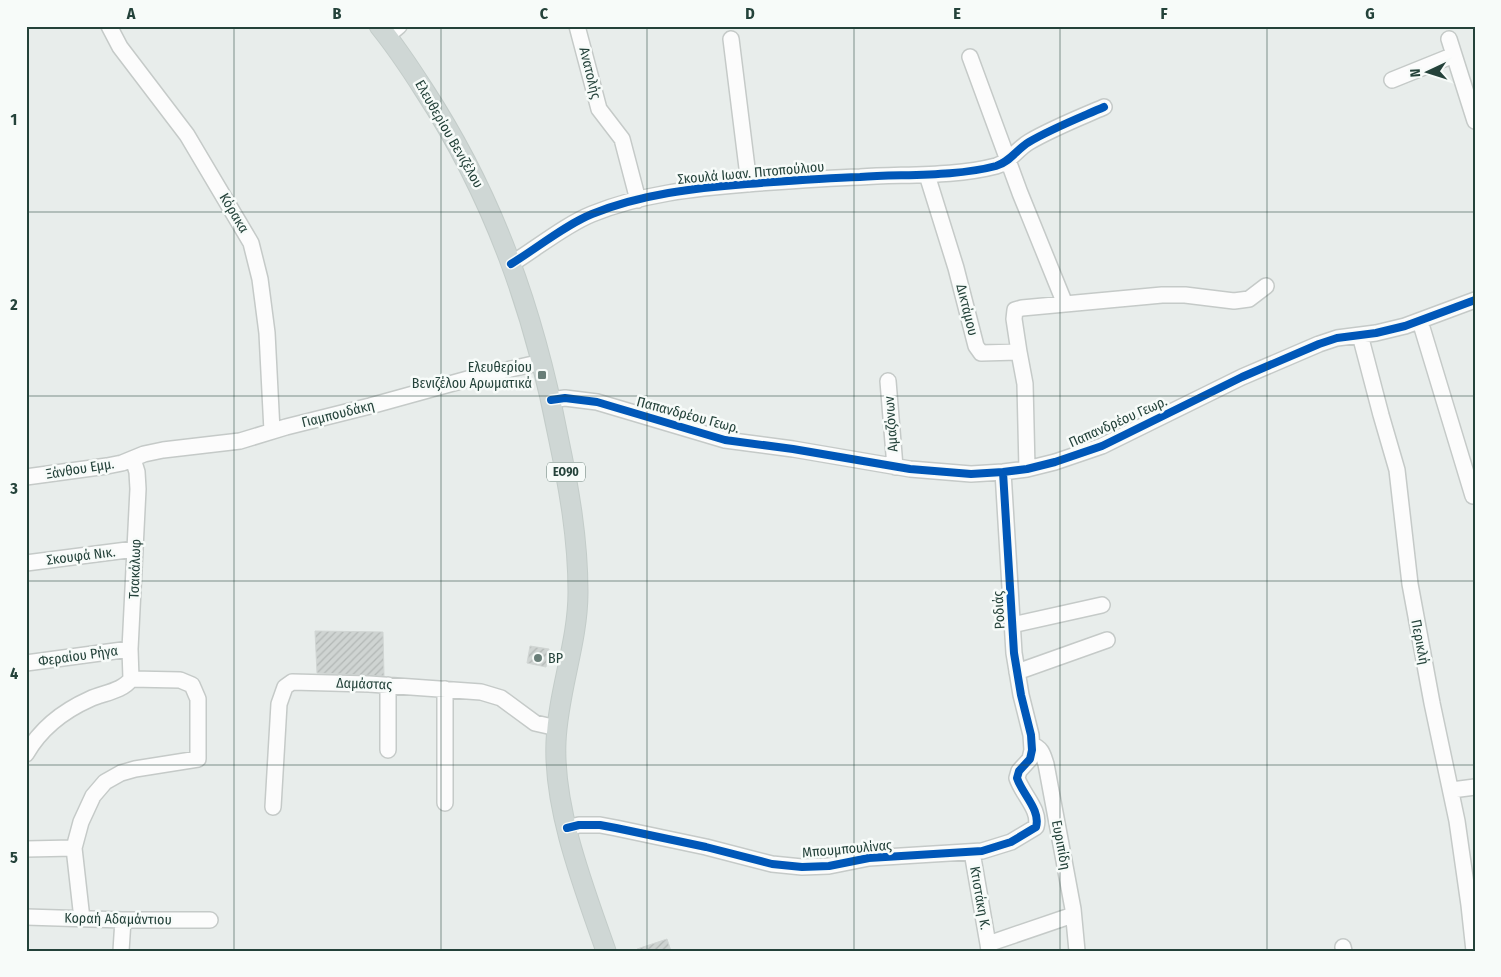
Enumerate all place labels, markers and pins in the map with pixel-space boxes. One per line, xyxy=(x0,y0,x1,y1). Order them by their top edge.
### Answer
place label: Ελευθερίου Βενιζέλου Αρωματικά xyxy=(412,359,532,392)
marker: Ελευθερίου Βενιζέλου Αρωματικά xyxy=(536,369,548,381)
place label: BP xyxy=(548,650,563,667)
marker: BP xyxy=(532,652,544,664)

